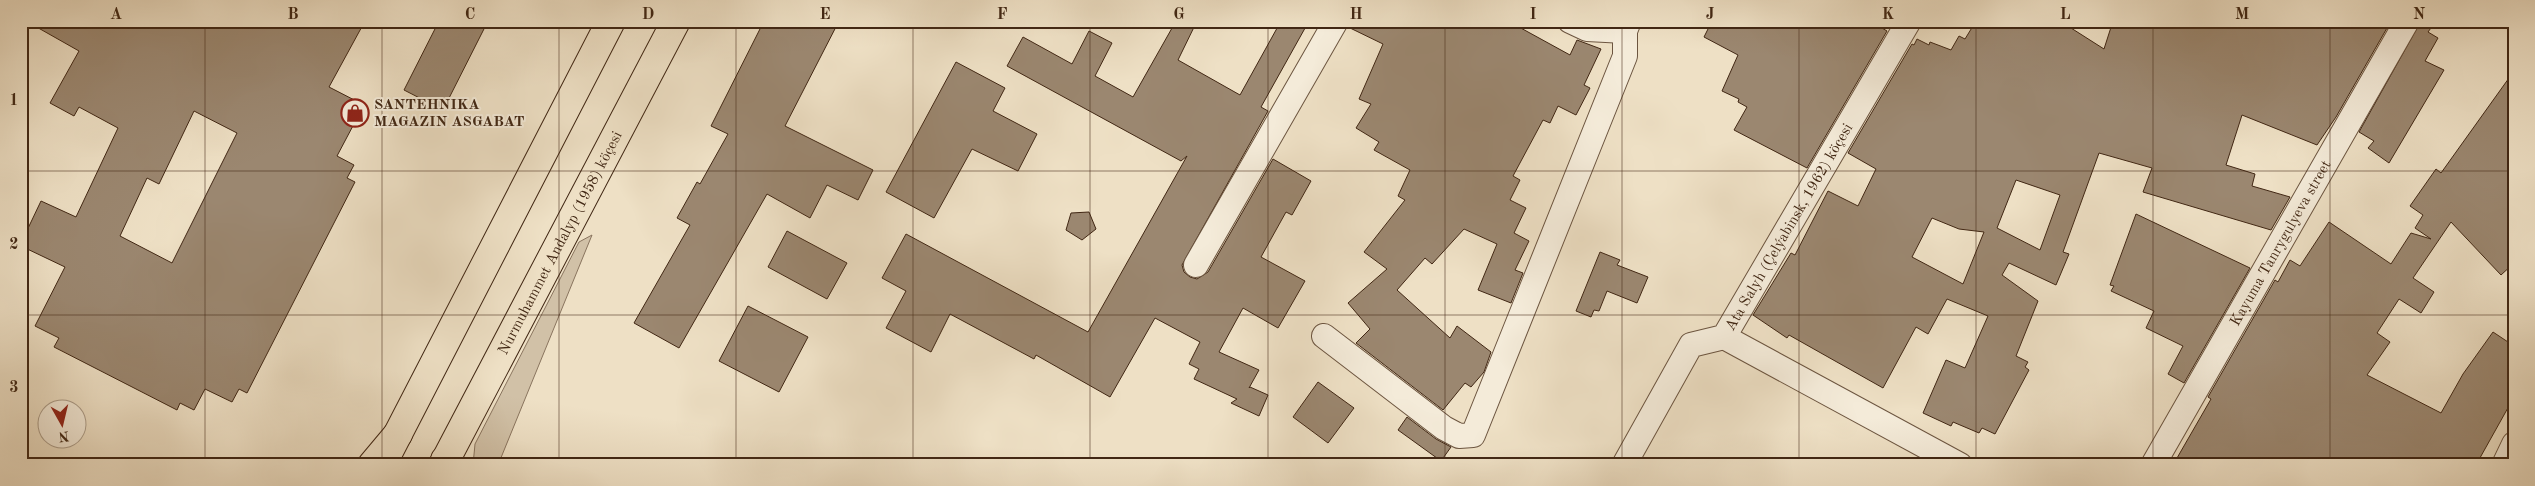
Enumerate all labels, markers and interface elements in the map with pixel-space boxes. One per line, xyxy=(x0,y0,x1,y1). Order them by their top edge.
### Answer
text: A xyxy=(110,7,122,23)
text: B xyxy=(287,7,299,23)
text: C xyxy=(465,7,475,23)
text: D xyxy=(642,7,654,23)
text: E xyxy=(819,7,831,23)
text: F xyxy=(997,7,1008,23)
text: G xyxy=(1173,7,1185,23)
text: H xyxy=(1349,7,1363,23)
text: I xyxy=(1529,7,1537,23)
text: J xyxy=(1706,7,1715,23)
text: K xyxy=(1882,7,1894,23)
text: L xyxy=(2060,7,2071,23)
text: M xyxy=(2235,7,2249,23)
text: N xyxy=(2413,7,2426,23)
text: 1 xyxy=(9,93,19,109)
shop icon: SANTEHNIKA MAGAZIN ASGABAT xyxy=(340,98,370,128)
place label: SANTEHNIKA MAGAZIN ASGABAT xyxy=(374,98,525,130)
street label: Ata Salyh (Çelýabinsk, 1962) köçesi xyxy=(1723,121,1856,334)
street label: Nurmuhammet Andalyp (1958) köçesi xyxy=(496,129,626,358)
street label: Kayuma Tanrygulyeva street xyxy=(2228,158,2335,329)
text: 2 xyxy=(9,237,19,253)
text: 3 xyxy=(9,380,19,396)
north arrow xyxy=(38,398,88,448)
text: N xyxy=(57,428,70,444)

